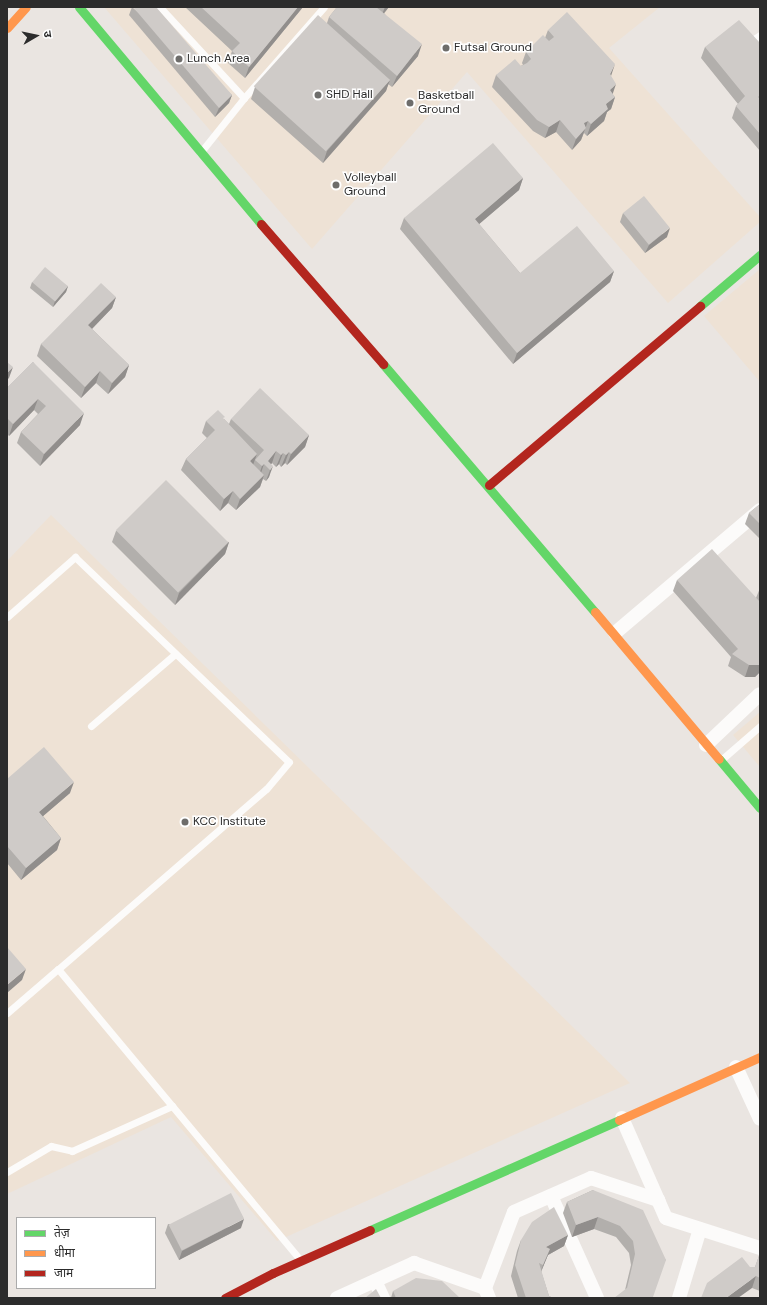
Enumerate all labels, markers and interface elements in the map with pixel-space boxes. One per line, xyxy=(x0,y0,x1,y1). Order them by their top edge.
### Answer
north arrow xyxy=(16,16,56,56)
text: उ xyxy=(40,30,55,38)
place label: Futsal Ground xyxy=(454,41,532,55)
marker: Futsal Ground xyxy=(441,43,451,53)
place label: Lunch Area xyxy=(187,52,250,66)
marker: Lunch Area xyxy=(174,54,184,64)
place label: SHD Hall xyxy=(326,88,373,102)
place label: Basketball Ground xyxy=(418,89,474,117)
marker: SHD Hall xyxy=(313,90,323,100)
marker: Basketball Ground xyxy=(405,98,415,108)
place label: Volleyball Ground xyxy=(344,171,396,199)
marker: Volleyball Ground xyxy=(331,180,341,190)
place label: KCC Institute xyxy=(193,815,266,829)
marker: KCC Institute xyxy=(180,817,190,827)
legend xyxy=(16,1217,156,1289)
text: तेज़ xyxy=(54,1225,70,1241)
text: धीमा xyxy=(54,1245,75,1261)
text: जाम xyxy=(54,1265,73,1281)

